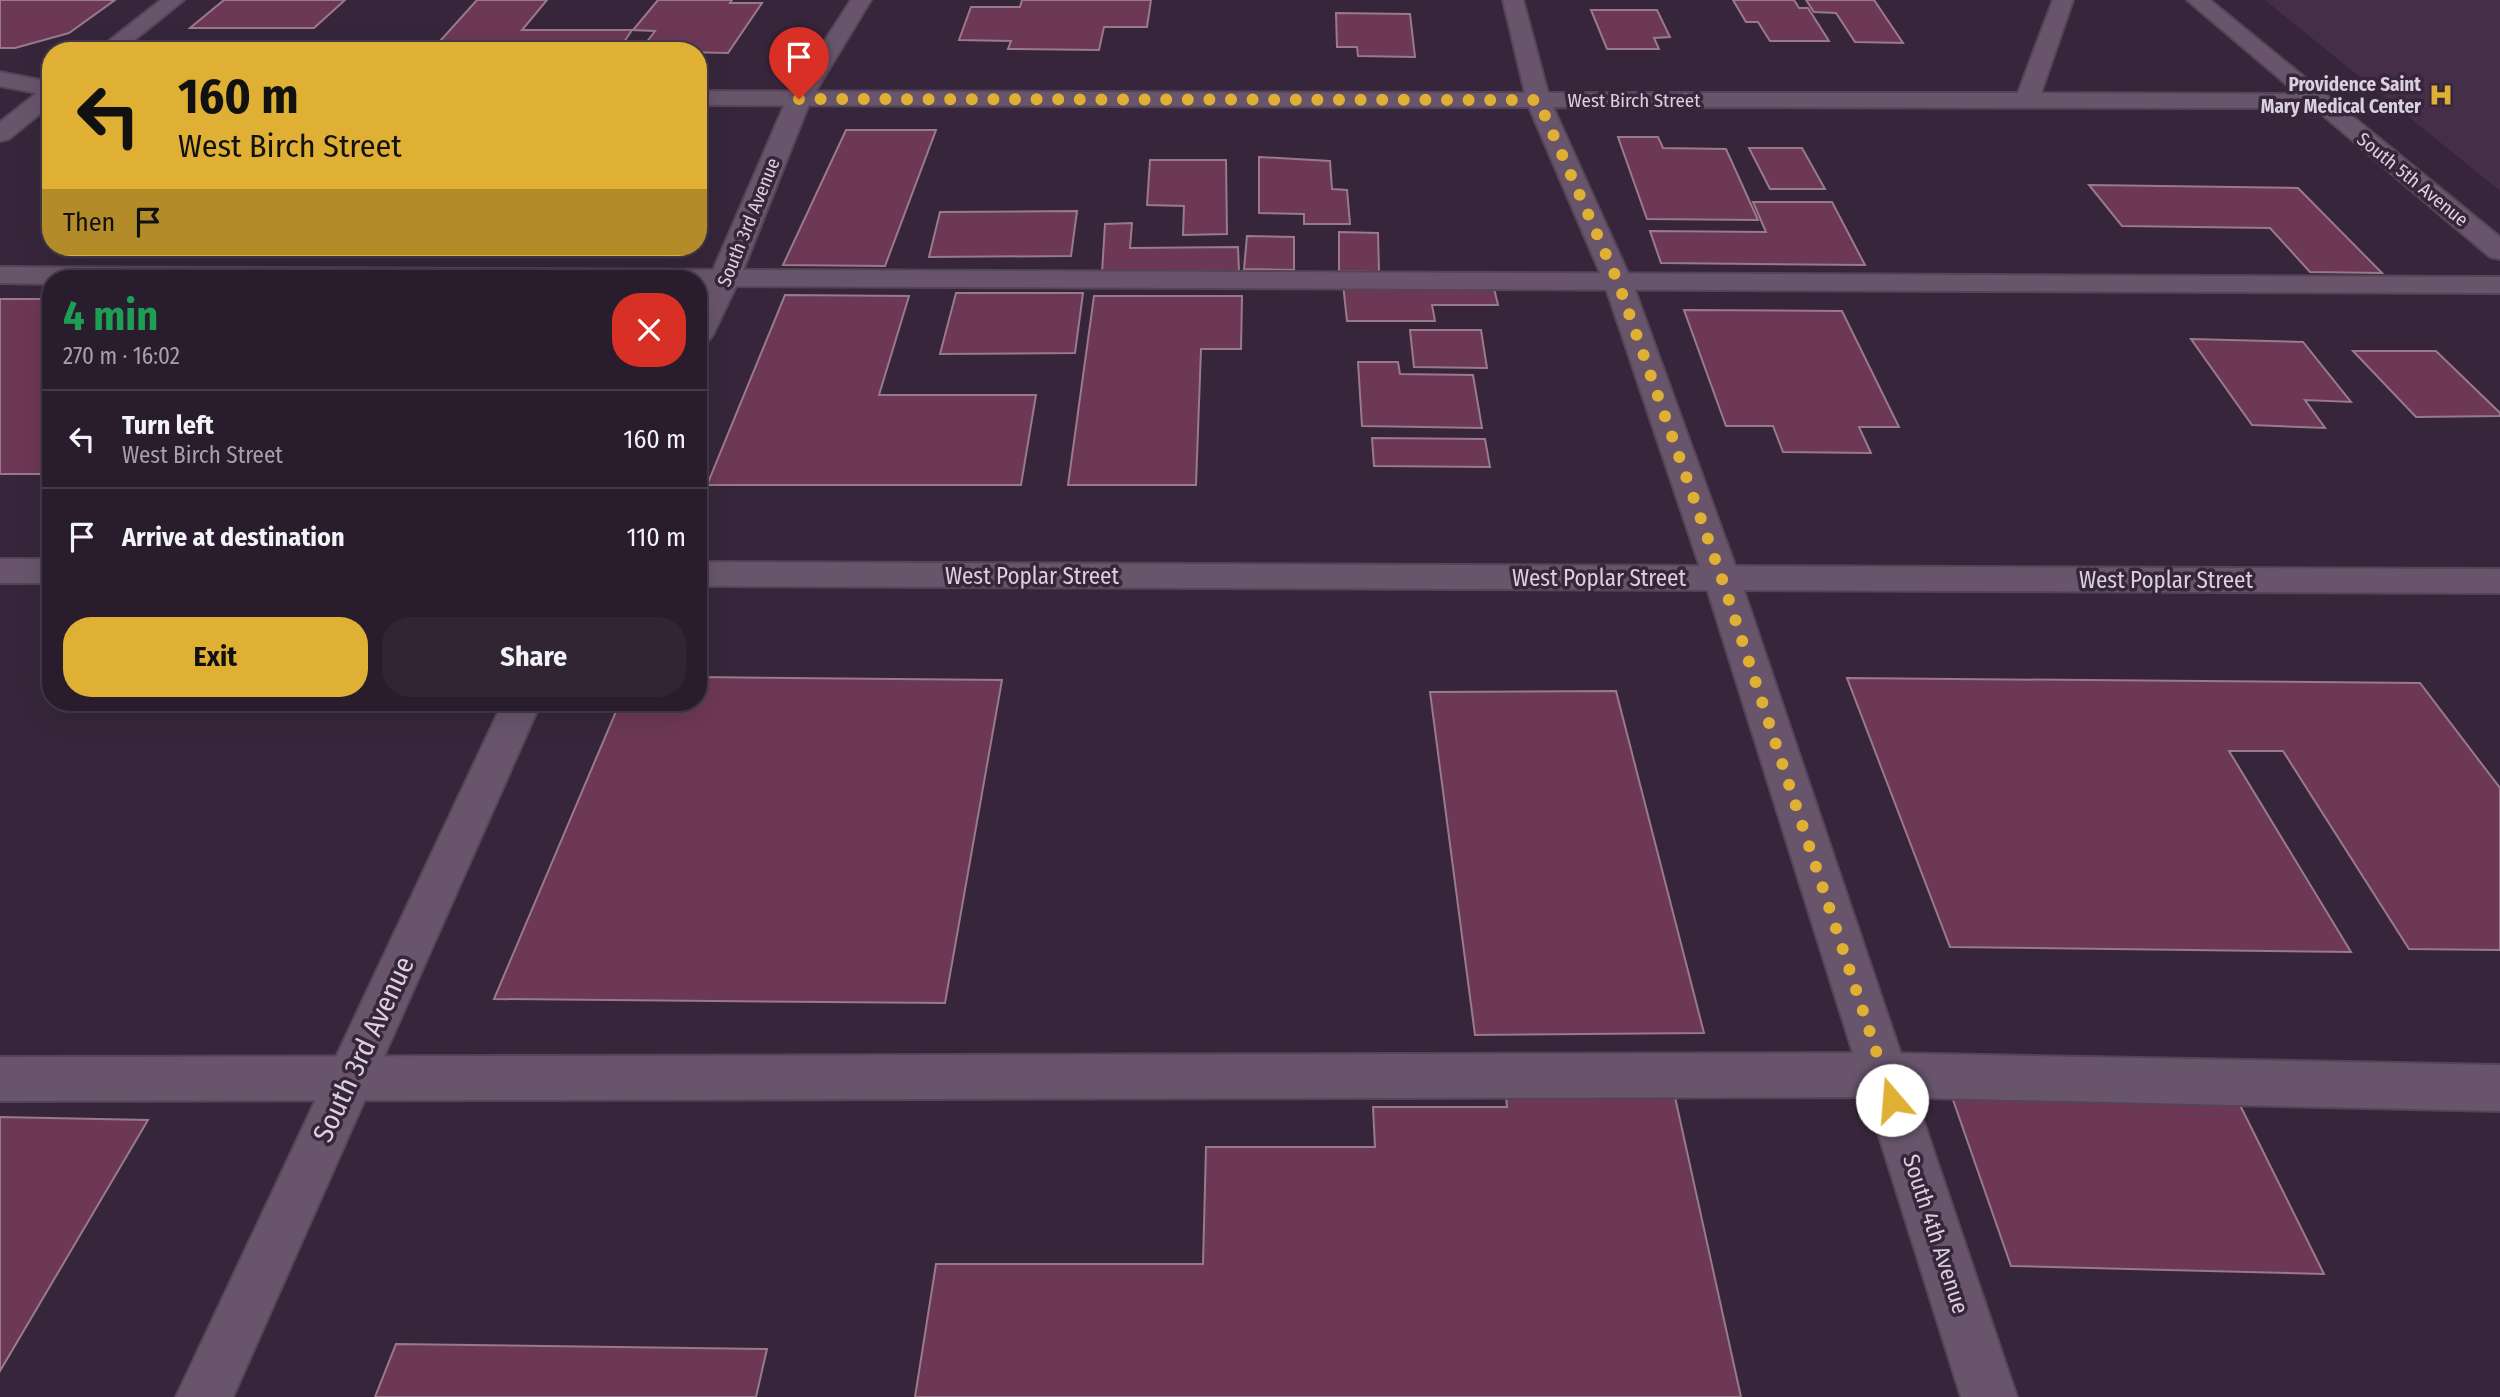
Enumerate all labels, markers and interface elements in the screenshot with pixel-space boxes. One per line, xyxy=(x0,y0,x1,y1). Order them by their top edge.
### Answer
pin xyxy=(769,27,829,99)
icon: arrive xyxy=(780,38,818,76)
text: 160 m xyxy=(178,67,299,126)
icon: left xyxy=(63,70,154,161)
place label: Providence Saint Mary Medical Center xyxy=(2261,73,2422,118)
hospital icon: Providence Saint Mary Medical Center xyxy=(2427,81,2455,109)
street label: West Birch Street xyxy=(1568,89,1701,112)
text: West Birch Street xyxy=(178,127,402,165)
street label: South 5th Avenue xyxy=(2352,128,2473,231)
street label: South 3rd Avenue xyxy=(712,155,785,290)
icon: arrive xyxy=(129,203,167,241)
text: Then xyxy=(63,207,115,238)
text: 4 min xyxy=(63,291,158,341)
button: close xyxy=(612,293,686,367)
text: 270 m · 16:02 xyxy=(63,342,180,370)
text: Turn left xyxy=(122,410,214,441)
icon: left xyxy=(63,420,101,458)
text: 160 m xyxy=(623,424,686,455)
text: West Birch Street xyxy=(122,441,283,469)
icon: arrive xyxy=(63,518,101,556)
text: Arrive at destination xyxy=(122,522,345,553)
text: 110 m xyxy=(626,522,686,553)
street label: West Poplar Street xyxy=(945,562,1119,590)
street label: West Poplar Street xyxy=(1512,564,1686,592)
street label: West Poplar Street xyxy=(2079,566,2253,594)
button: Exit xyxy=(63,617,368,697)
button: Share xyxy=(382,617,686,697)
street label: South 3rd Avenue xyxy=(306,951,421,1147)
position arrow xyxy=(1855,1063,1929,1137)
street label: South 4th Avenue xyxy=(1897,1151,1975,1317)

